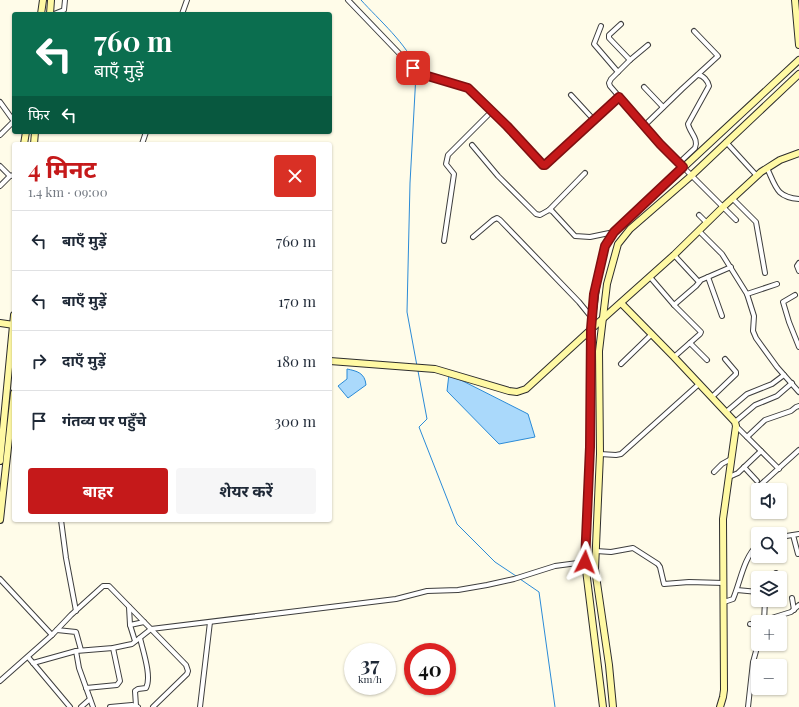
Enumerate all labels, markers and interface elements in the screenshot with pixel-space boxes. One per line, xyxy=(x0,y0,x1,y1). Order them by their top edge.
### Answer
text: 760 m xyxy=(94,22,172,59)
icon: left xyxy=(28,28,80,80)
pin xyxy=(396,51,430,85)
icon: arrive xyxy=(402,57,424,79)
text: बाएँ मुड़ें xyxy=(94,58,144,82)
text: फिर xyxy=(28,104,50,124)
icon: left xyxy=(58,104,80,126)
text: 4 मिनट xyxy=(28,152,96,184)
button: close xyxy=(274,155,316,197)
text: 1.4 km · 09:00 xyxy=(28,183,107,200)
icon: left xyxy=(28,230,50,252)
text: बाएँ मुड़ें xyxy=(62,230,107,250)
text: 760 m xyxy=(276,231,316,251)
icon: left xyxy=(28,290,50,312)
text: बाएँ मुड़ें xyxy=(62,290,107,310)
text: 170 m xyxy=(278,291,316,311)
icon: right xyxy=(28,350,50,372)
text: दाएँ मुड़ें xyxy=(62,350,106,370)
text: 180 m xyxy=(277,351,316,371)
icon: arrive xyxy=(28,410,50,432)
text: गंतव्य पर पहुँचे xyxy=(62,410,146,430)
text: 300 m xyxy=(274,411,316,431)
button: बाहर xyxy=(28,468,168,514)
button: शेयर करें xyxy=(176,468,316,514)
map controls xyxy=(751,483,787,695)
button: sound xyxy=(751,483,787,519)
button: search xyxy=(751,527,787,563)
position arrow xyxy=(564,541,606,583)
button: layers xyxy=(751,571,787,607)
button: + xyxy=(751,615,787,651)
speed limit sign: 40 xyxy=(404,643,456,695)
text: 37 xyxy=(361,650,379,677)
button: − xyxy=(751,659,787,695)
text: km/h xyxy=(358,672,382,686)

